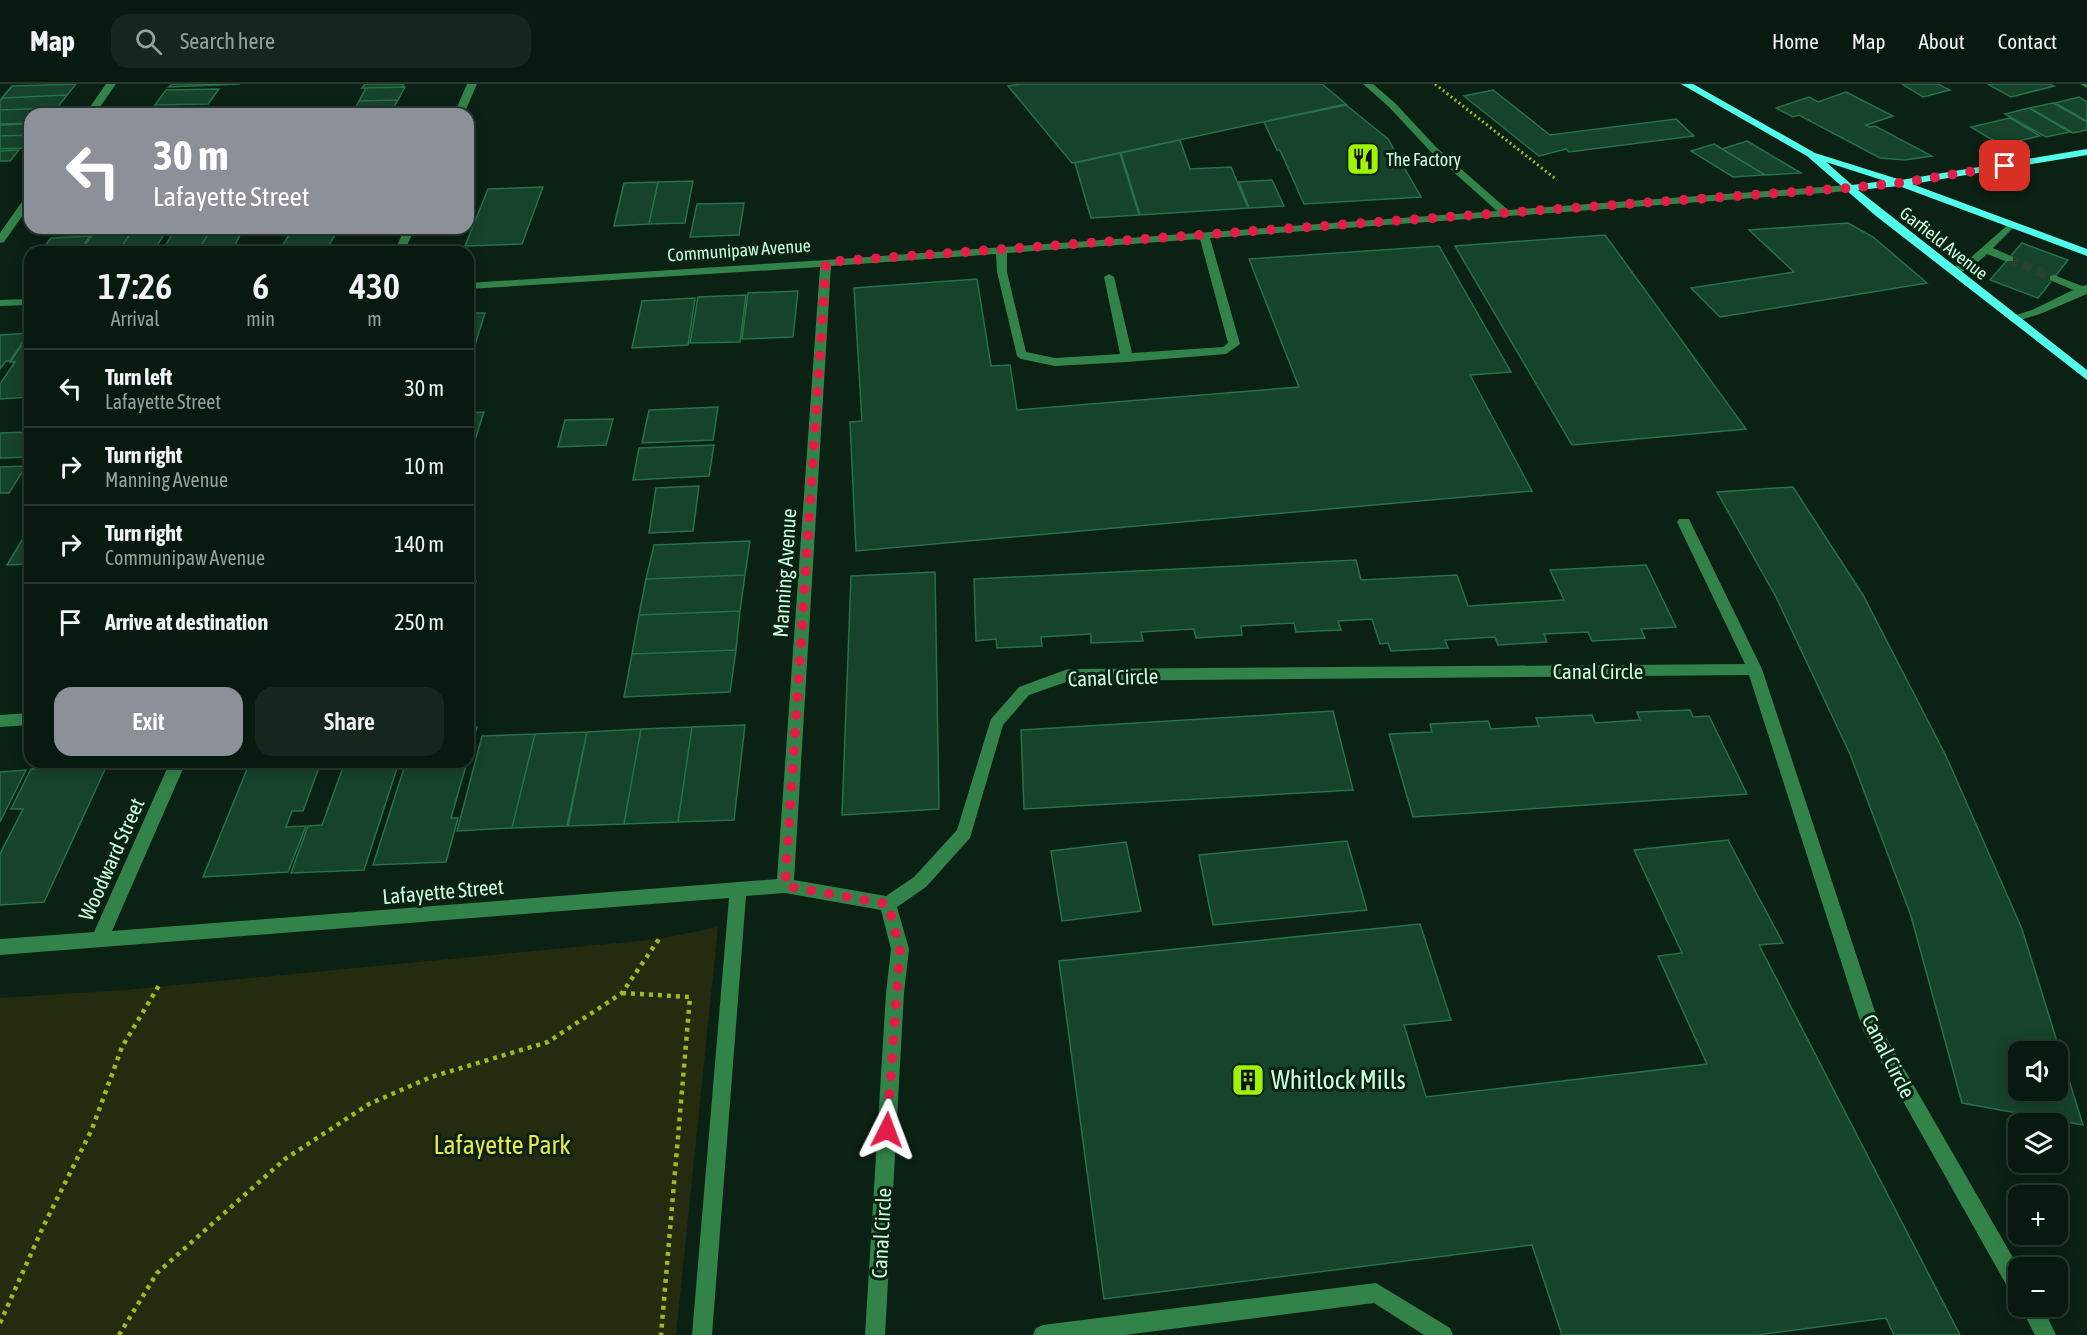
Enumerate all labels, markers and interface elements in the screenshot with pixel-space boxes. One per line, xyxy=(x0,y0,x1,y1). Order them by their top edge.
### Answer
search box xyxy=(111,14,531,68)
text: Map xyxy=(30,25,75,57)
icon: search xyxy=(132,25,165,58)
text: Search here xyxy=(180,28,275,54)
text: Home xyxy=(1772,29,1819,53)
text: Map xyxy=(1852,29,1886,53)
text: About xyxy=(1919,29,1965,53)
text: Contact xyxy=(1998,29,2057,53)
text: 30 m xyxy=(153,131,228,179)
icon: left xyxy=(54,132,132,210)
pin xyxy=(1979,140,2030,191)
restaurant icon: The Factory xyxy=(1345,141,1381,177)
place label: The Factory xyxy=(1386,149,1461,170)
icon: arrive xyxy=(1988,149,2021,182)
text: Lafayette Street xyxy=(153,181,310,212)
street label: Garfield Avenue xyxy=(1896,202,1992,284)
street label: Communipaw Avenue xyxy=(666,235,812,265)
text: 17:26 xyxy=(98,265,172,307)
text: 6 xyxy=(252,265,269,307)
text: 430 xyxy=(349,265,400,307)
text: Arrival xyxy=(111,307,160,330)
text: min xyxy=(246,307,275,330)
text: m xyxy=(367,307,382,330)
text: Turn left xyxy=(105,364,172,390)
icon: left xyxy=(54,372,87,405)
text: 30 m xyxy=(404,375,444,401)
text: Lafayette Street xyxy=(105,390,221,413)
text: Turn right xyxy=(105,442,182,468)
icon: right xyxy=(54,450,87,483)
text: 10 m xyxy=(404,453,444,479)
text: Manning Avenue xyxy=(105,468,228,491)
street label: Manning Avenue xyxy=(768,508,800,638)
text: Turn right xyxy=(105,520,182,546)
icon: right xyxy=(54,528,87,561)
text: 140 m xyxy=(394,531,444,557)
text: Communipaw Avenue xyxy=(105,546,265,569)
icon: arrive xyxy=(54,606,87,639)
text: Arrive at destination xyxy=(105,609,268,635)
text: 250 m xyxy=(394,609,444,635)
street label: Canal Circle xyxy=(1553,659,1643,683)
street label: Canal Circle xyxy=(1067,663,1159,691)
button: Exit xyxy=(54,687,243,756)
button: Share xyxy=(255,687,444,756)
street label: Woodward Street xyxy=(73,794,149,924)
street label: Lafayette Street xyxy=(381,874,505,908)
street label: Canal Circle xyxy=(1858,1010,1920,1102)
map controls xyxy=(2008,1041,2068,1317)
button: sound xyxy=(2008,1041,2068,1101)
building icon: Whitlock Mills xyxy=(1230,1062,1266,1098)
place label: Whitlock Mills xyxy=(1271,1065,1406,1095)
position arrow xyxy=(855,1098,919,1162)
button: layers xyxy=(2008,1113,2068,1173)
park label: Lafayette Park xyxy=(433,1130,571,1160)
button: + xyxy=(2008,1185,2068,1245)
street label: Canal Circle xyxy=(867,1187,895,1279)
button: − xyxy=(2008,1257,2068,1317)

